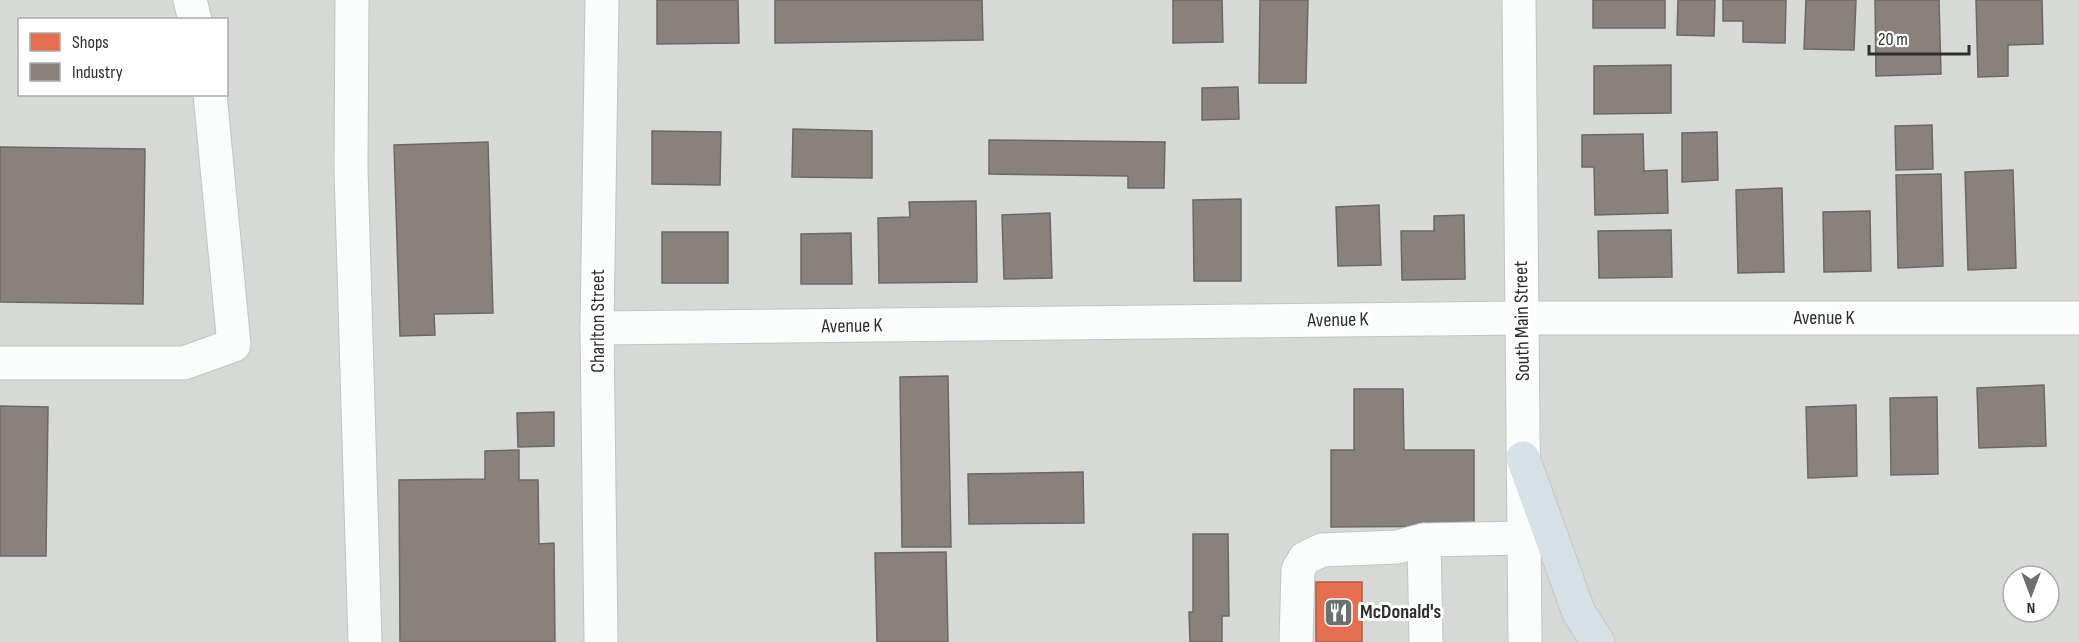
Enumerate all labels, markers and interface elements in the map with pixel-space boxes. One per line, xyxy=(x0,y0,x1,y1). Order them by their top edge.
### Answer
legend xyxy=(18,18,228,96)
scale bar xyxy=(1869,18,1970,56)
text: 20 m xyxy=(1878,29,1908,50)
text: Shops xyxy=(72,32,109,53)
text: Industry xyxy=(72,62,123,83)
street label: South Main Street xyxy=(1509,261,1535,381)
street label: Charlton Street xyxy=(586,269,610,373)
street label: Avenue K xyxy=(1792,306,1855,330)
street label: Avenue K xyxy=(1306,307,1369,333)
street label: Avenue K xyxy=(820,313,883,339)
north arrow xyxy=(2001,564,2061,624)
restaurant icon: McDonald's xyxy=(1323,596,1355,628)
text: N xyxy=(2027,598,2035,617)
place label: McDonald's xyxy=(1360,600,1442,624)

